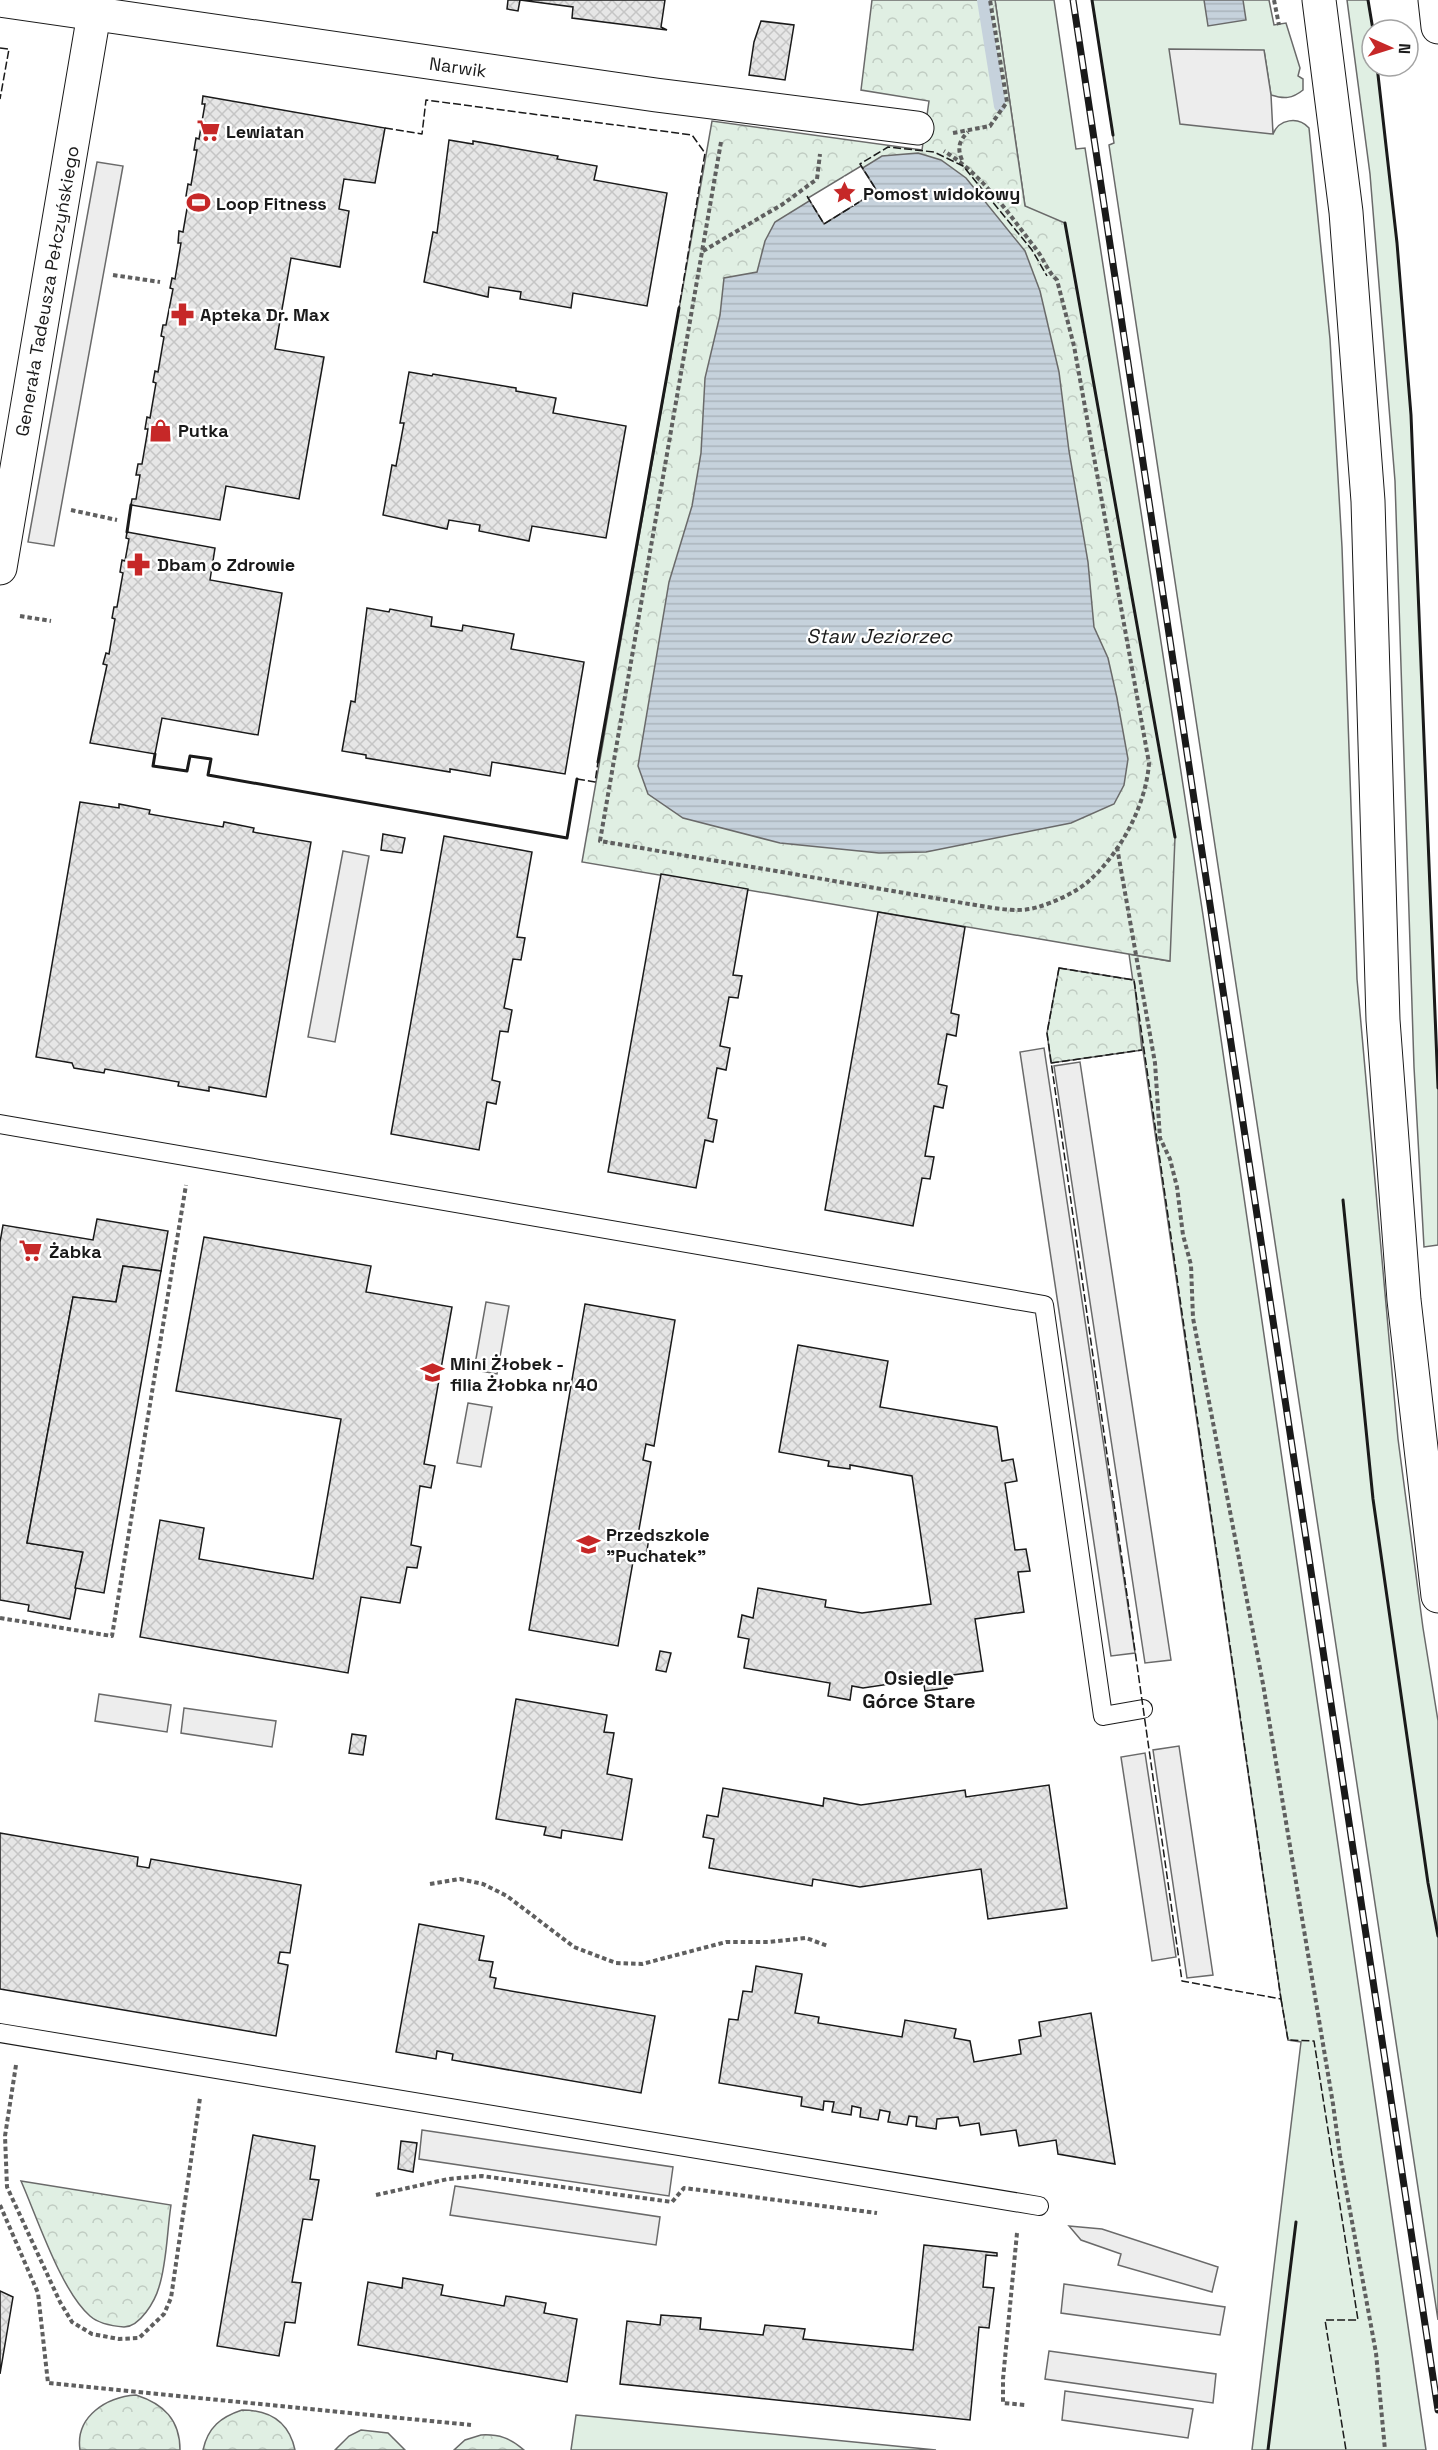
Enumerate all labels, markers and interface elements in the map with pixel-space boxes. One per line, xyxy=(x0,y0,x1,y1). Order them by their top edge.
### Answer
north arrow xyxy=(1360,18,1420,78)
text: N xyxy=(1394,43,1415,55)
street label: Narwik xyxy=(428,52,488,82)
supermarket icon: Lewiatan xyxy=(195,118,221,144)
place label: Lewiatan xyxy=(226,120,304,143)
street label: Generała Tadeusza Pełczyńskiego xyxy=(10,144,84,438)
place icon: Pomost widokowy xyxy=(832,180,858,206)
place label: Pomost widokowy xyxy=(863,182,1020,205)
sports icon: Loop Fitness xyxy=(185,190,211,216)
place label: Loop Fitness xyxy=(216,192,327,215)
pharmacy icon: Apteka Dr. Max xyxy=(169,301,195,327)
place label: Apteka Dr. Max xyxy=(200,303,330,326)
shop icon: Putka xyxy=(147,417,173,443)
place label: Putka xyxy=(178,419,229,442)
pharmacy icon: Dbam o Zdrowie xyxy=(126,551,152,577)
place label: Dbam o Zdrowie xyxy=(157,553,295,576)
water label: Staw Jeziorzec xyxy=(806,623,953,649)
supermarket icon: Żabka xyxy=(18,1238,44,1264)
place label: Żabka xyxy=(49,1240,102,1263)
place label: Mini Żłobek - filia Żłobka nr 40 xyxy=(450,1352,598,1396)
school or university icon: Mini Żłobek - filia Żłobka nr 40 xyxy=(419,1360,445,1386)
place label: Przedszkole "Puchatek" xyxy=(606,1523,710,1567)
school or university icon: Przedszkole "Puchatek" xyxy=(575,1531,601,1557)
district label: Osiedle Górce Stare xyxy=(862,1665,976,1714)

